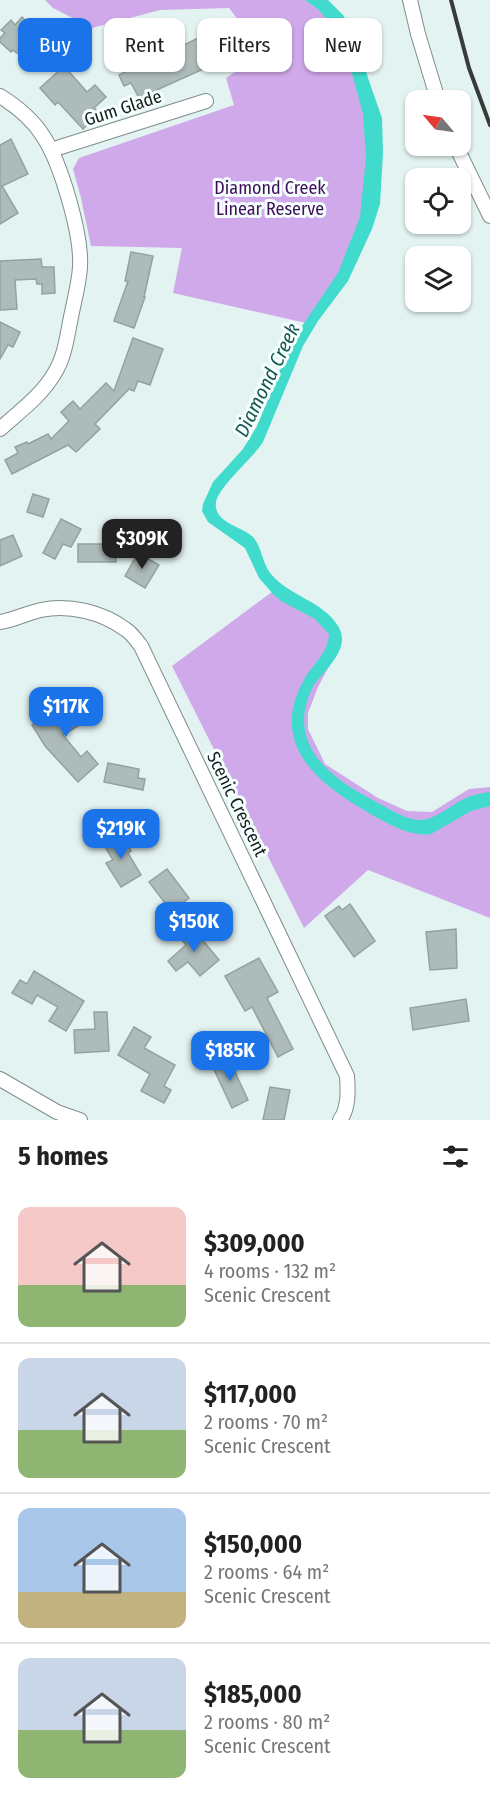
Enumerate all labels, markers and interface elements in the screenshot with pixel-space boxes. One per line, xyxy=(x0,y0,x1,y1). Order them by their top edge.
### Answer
chip: Buy xyxy=(18,18,92,72)
chip: Rent xyxy=(104,18,185,72)
chip: Filters xyxy=(197,18,292,72)
chip: New xyxy=(304,18,382,72)
street label: Gum Glade xyxy=(81,85,165,131)
north arrow xyxy=(405,90,471,156)
map controls xyxy=(405,90,471,312)
button: locate xyxy=(405,168,471,234)
park label: Diamond Creek Linear Reserve xyxy=(214,177,326,220)
button: layers xyxy=(405,246,471,312)
water label: Diamond Creek xyxy=(229,319,305,441)
pin: $309K xyxy=(100,519,184,570)
text: $309K xyxy=(116,526,168,550)
pin: $117K xyxy=(24,687,108,738)
text: $117K xyxy=(43,694,89,718)
street label: Scenic Crescent xyxy=(202,748,272,860)
pin: $219K xyxy=(79,809,163,860)
text: $219K xyxy=(96,816,146,840)
pin: $150K xyxy=(152,902,236,953)
text: $150K xyxy=(169,909,219,933)
pin: $185K xyxy=(188,1031,272,1082)
text: $185K xyxy=(205,1038,255,1062)
icon: filters xyxy=(439,1140,472,1173)
text: 5 homes xyxy=(18,1141,108,1172)
text: $309,000 xyxy=(204,1228,305,1259)
icon: home xyxy=(66,1231,138,1303)
text: 4 rooms · 132 m² xyxy=(204,1259,336,1283)
text: Scenic Crescent xyxy=(204,1283,331,1307)
text: $117,000 xyxy=(204,1379,297,1410)
icon: home xyxy=(66,1382,138,1454)
text: 2 rooms · 70 m² xyxy=(204,1410,328,1434)
text: Scenic Crescent xyxy=(204,1434,331,1458)
text: $150,000 xyxy=(204,1529,302,1560)
icon: home xyxy=(66,1532,138,1604)
text: 2 rooms · 64 m² xyxy=(204,1560,329,1584)
text: Scenic Crescent xyxy=(204,1584,331,1608)
text: $185,000 xyxy=(204,1679,302,1710)
icon: home xyxy=(66,1682,138,1754)
text: 2 rooms · 80 m² xyxy=(204,1710,330,1734)
text: Scenic Crescent xyxy=(204,1734,331,1758)

